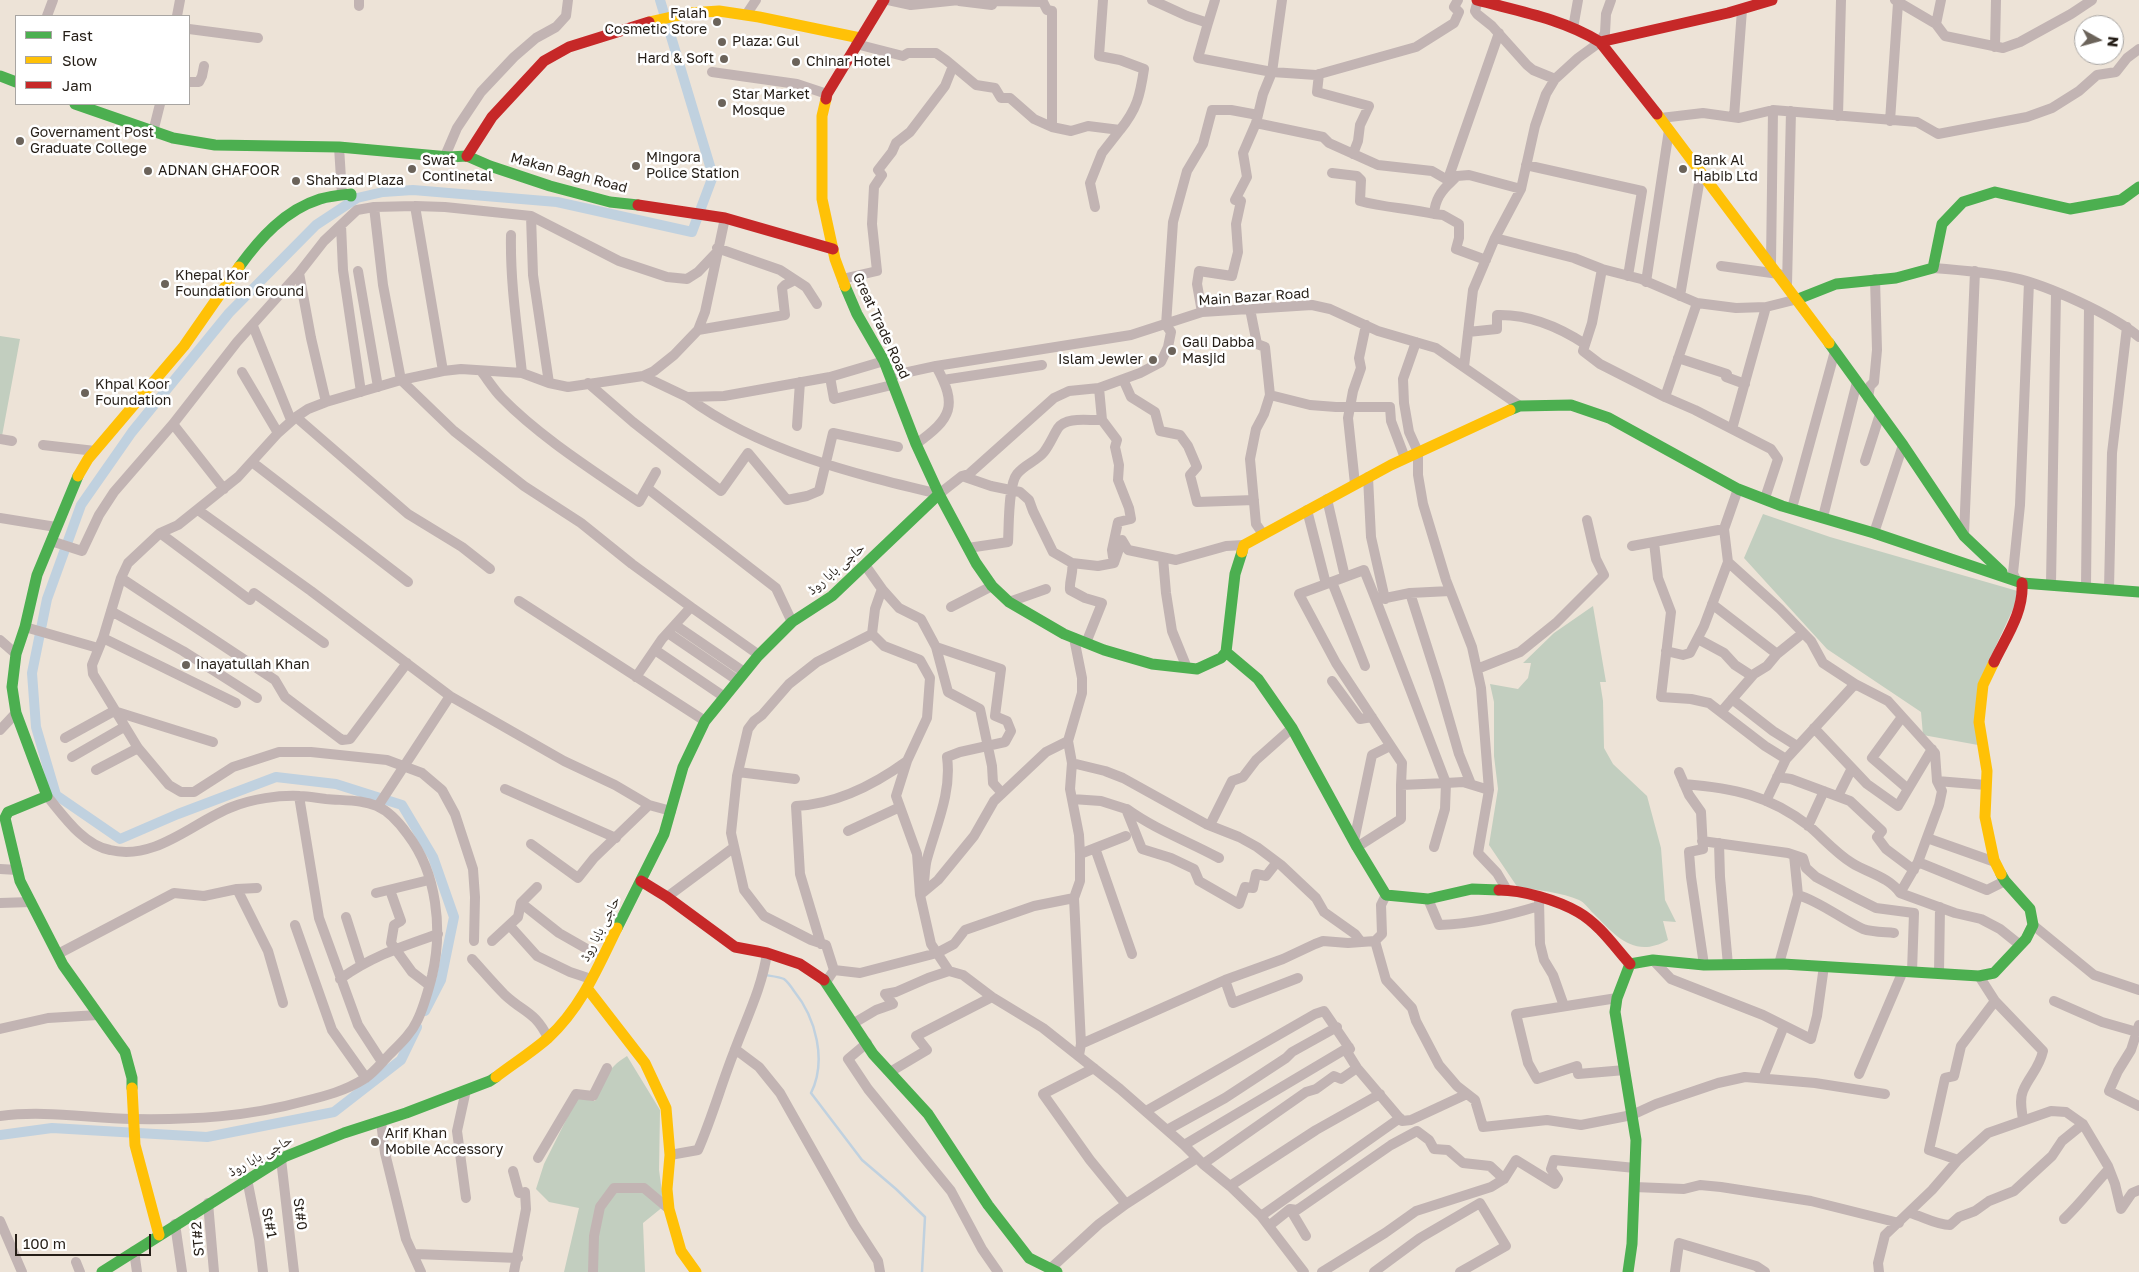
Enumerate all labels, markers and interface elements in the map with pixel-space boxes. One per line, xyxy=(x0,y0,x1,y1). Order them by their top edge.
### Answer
place label: Falah Cosmetic Store xyxy=(605,6,707,38)
legend xyxy=(15,15,190,105)
north arrow xyxy=(2074,15,2124,65)
marker: Falah Cosmetic Store xyxy=(711,16,723,28)
text: Fast xyxy=(62,26,93,44)
place label: Plaza: Gul xyxy=(732,34,799,50)
text: N xyxy=(2104,35,2122,48)
marker: Plaza: Gul xyxy=(716,36,728,48)
text: Slow xyxy=(62,51,97,69)
place label: Hard & Soft xyxy=(637,51,714,67)
marker: Hard & Soft xyxy=(718,53,730,65)
place label: Chinar Hotel xyxy=(806,54,891,70)
marker: Chinar Hotel xyxy=(790,56,802,68)
text: Jam xyxy=(62,76,92,94)
place label: Star Market Mosque xyxy=(732,87,810,120)
marker: Star Market Mosque xyxy=(716,97,728,109)
place label: Governament Post Graduate College xyxy=(30,125,154,158)
marker: Governament Post Graduate College xyxy=(14,135,26,147)
street label: Makan Bagh Road xyxy=(509,149,629,197)
place label: Mingora Police Station xyxy=(646,150,739,182)
place label: Swat Continetal xyxy=(422,153,492,186)
place label: Bank Al Habib Ltd xyxy=(1693,153,1758,186)
marker: Mingora Police Station xyxy=(630,160,642,172)
place label: ADNAN GHAFOOR xyxy=(158,163,280,179)
marker: Swat Continetal xyxy=(406,163,418,175)
marker: Bank Al Habib Ltd xyxy=(1677,163,1689,175)
marker: ADNAN GHAFOOR xyxy=(142,165,154,177)
place label: Shahzad Plaza xyxy=(306,173,404,189)
marker: Shahzad Plaza xyxy=(290,175,302,187)
place label: Khepal Kor Foundation Ground xyxy=(175,268,304,300)
street label: Great Trade Road xyxy=(849,270,913,382)
marker: Khepal Kor Foundation Ground xyxy=(159,278,171,290)
street label: Main Bazar Road xyxy=(1198,285,1310,309)
place label: Gali Dabba Masjid xyxy=(1182,335,1254,368)
marker: Gali Dabba Masjid xyxy=(1166,345,1178,357)
place label: Islam Jewler xyxy=(1058,352,1143,368)
marker: Islam Jewler xyxy=(1147,354,1159,366)
place label: Khpal Koor Foundation xyxy=(95,377,171,410)
marker: Khpal Koor Foundation xyxy=(79,387,91,399)
street label: حاجی بابا روڈ xyxy=(804,540,868,598)
place label: Inayatullah Khan xyxy=(196,657,310,673)
marker: Inayatullah Khan xyxy=(180,659,192,671)
street label: حاجی بابا روڈ xyxy=(577,894,623,964)
place label: Arif Khan Mobile Accessory xyxy=(385,1126,503,1158)
street label: حاجی بابا روڈ xyxy=(225,1132,295,1180)
marker: Arif Khan Mobile Accessory xyxy=(369,1136,381,1148)
street label: St#0 xyxy=(290,1197,310,1231)
street label: St#1 xyxy=(258,1206,280,1240)
street label: ST#2 xyxy=(188,1221,208,1257)
scale bar xyxy=(18,1224,154,1256)
text: 100 m xyxy=(23,1234,66,1252)

